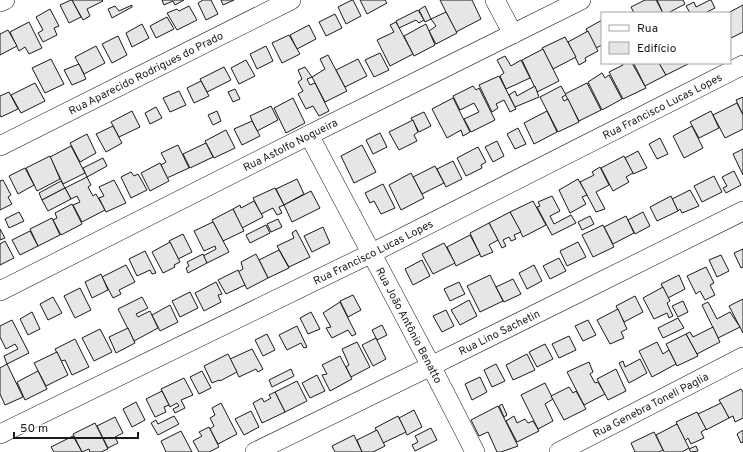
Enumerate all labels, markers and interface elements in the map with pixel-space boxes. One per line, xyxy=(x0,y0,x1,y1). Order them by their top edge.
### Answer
legend xyxy=(601,12,731,64)
text: Rua xyxy=(637,21,658,37)
street label: Rua Aparecido Rodrigues do Prado xyxy=(66,29,226,118)
text: Edifício xyxy=(637,41,677,57)
street label: Rua Francisco Lucas Lopes xyxy=(601,71,725,143)
street label: Rua Astolfo Nogueira xyxy=(241,116,340,175)
street label: Rua Francisco Lucas Lopes xyxy=(311,217,436,289)
street label: Rua João Antônio Benatto xyxy=(372,265,445,386)
street label: Rua Lino Sachetin xyxy=(457,307,543,359)
street label: Rua Genebra Toneli Paglia xyxy=(591,370,711,441)
scale bar xyxy=(14,414,138,440)
text: 50 m xyxy=(20,421,48,437)

